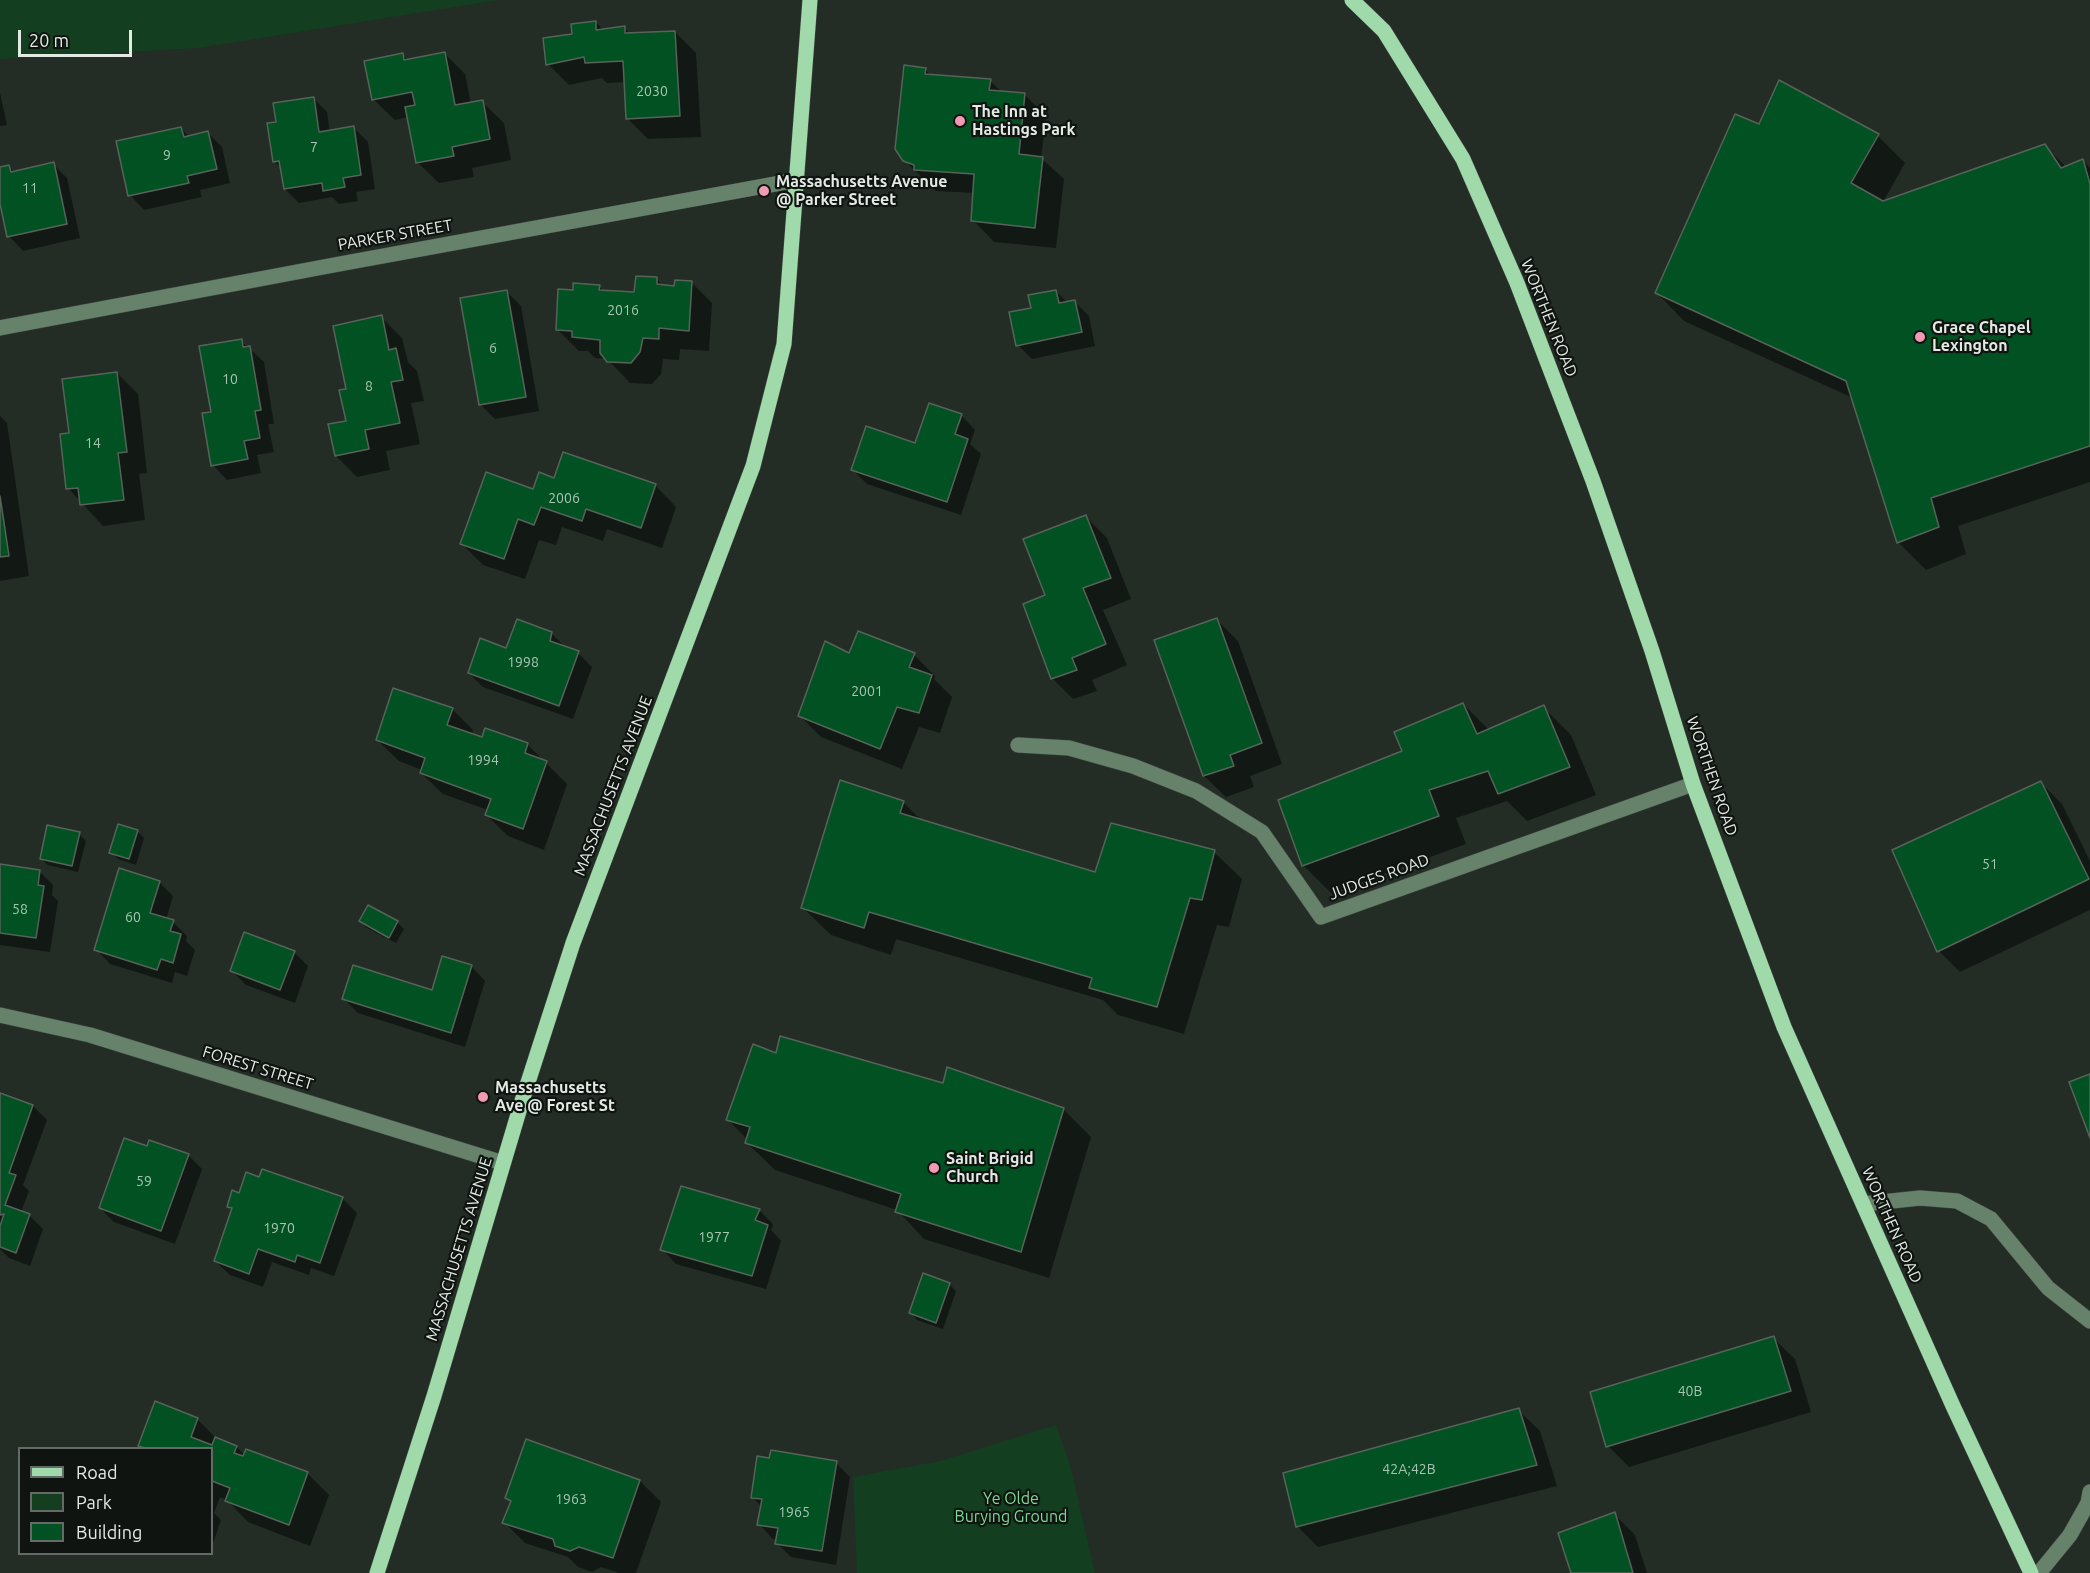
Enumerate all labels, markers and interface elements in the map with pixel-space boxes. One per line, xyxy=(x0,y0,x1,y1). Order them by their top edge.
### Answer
scale bar xyxy=(21,18,135,56)
text: 20 m xyxy=(29,30,69,50)
house number: 2030 xyxy=(636,83,668,99)
place label: The Inn at Hastings Park xyxy=(972,102,1075,140)
marker: The Inn at Hastings Park xyxy=(953,114,967,128)
house number: 7 xyxy=(310,139,318,155)
house number: 9 xyxy=(163,147,171,163)
place label: Massachusetts Avenue @ Parker Street xyxy=(776,172,948,210)
house number: 11 xyxy=(22,180,38,196)
marker: Massachusetts Avenue @ Parker Street xyxy=(757,184,771,198)
street label: PARKER STREET xyxy=(336,215,454,255)
street label: WORTHEN ROAD xyxy=(1517,256,1581,380)
house number: 2016 xyxy=(607,302,639,318)
place label: Grace Chapel Lexington xyxy=(1932,318,2031,356)
marker: Grace Chapel Lexington xyxy=(1913,330,1927,344)
house number: 6 xyxy=(489,340,497,356)
house number: 10 xyxy=(222,371,238,387)
house number: 8 xyxy=(365,378,373,394)
house number: 14 xyxy=(85,435,101,451)
house number: 2006 xyxy=(548,490,580,506)
house number: 1998 xyxy=(507,654,539,670)
house number: 2001 xyxy=(851,683,883,699)
street label: MASSACHUSETTS AVENUE xyxy=(570,693,656,879)
street label: WORTHEN ROAD xyxy=(1683,714,1741,838)
house number: 1994 xyxy=(467,752,499,768)
street label: JUDGES ROAD xyxy=(1326,850,1432,904)
house number: 51 xyxy=(1982,856,1998,872)
house number: 58 xyxy=(12,901,28,917)
house number: 60 xyxy=(125,909,141,925)
street label: FOREST STREET xyxy=(200,1042,316,1094)
place label: Massachusetts Ave @ Forest St xyxy=(495,1078,615,1116)
marker: Massachusetts Ave @ Forest St xyxy=(476,1090,490,1104)
place label: Saint Brigid Church xyxy=(946,1149,1034,1187)
street label: MASSACHUSETTS AVENUE xyxy=(422,1155,496,1343)
marker: Saint Brigid Church xyxy=(927,1161,941,1175)
street label: WORTHEN ROAD xyxy=(1858,1164,1926,1286)
house number: 59 xyxy=(136,1173,152,1189)
house number: 1970 xyxy=(263,1220,295,1236)
house number: 1977 xyxy=(698,1229,730,1245)
house number: 40B xyxy=(1678,1383,1702,1399)
legend xyxy=(18,1447,213,1555)
house number: 42A;42B xyxy=(1382,1461,1436,1477)
text: Road xyxy=(76,1462,118,1482)
park label: Ye Olde Burying Ground xyxy=(955,1489,1067,1527)
house number: 1963 xyxy=(555,1491,587,1507)
text: Park xyxy=(76,1492,112,1512)
house number: 1965 xyxy=(778,1504,810,1520)
text: Building xyxy=(76,1522,142,1542)

